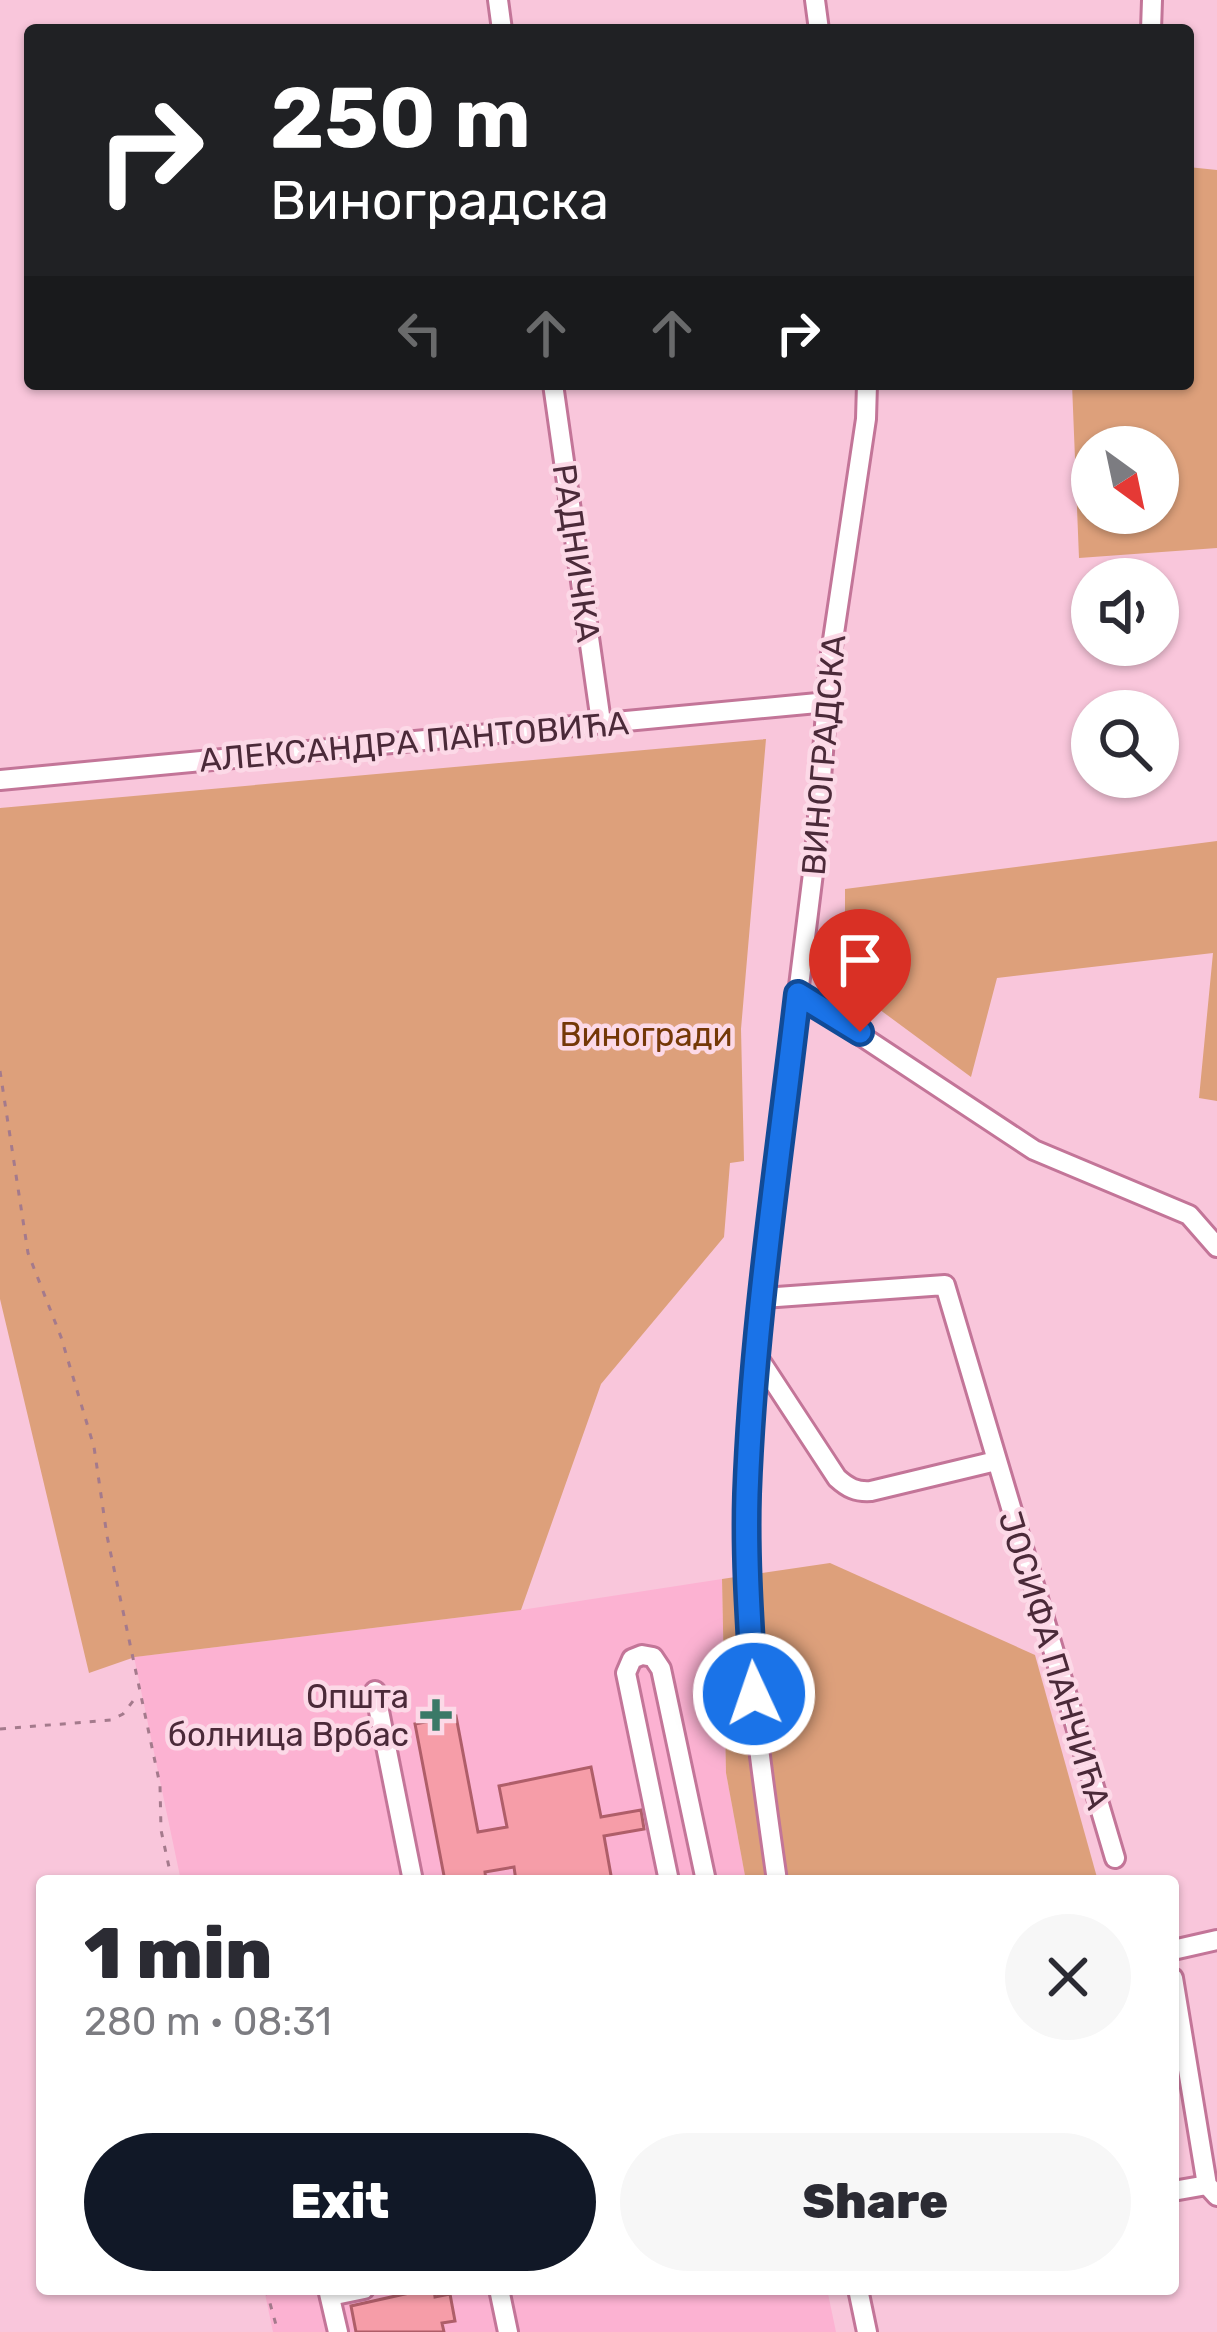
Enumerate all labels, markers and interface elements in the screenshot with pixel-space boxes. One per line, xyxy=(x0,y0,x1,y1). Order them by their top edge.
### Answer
text: 250 m xyxy=(270,68,531,168)
icon: right xyxy=(72,72,228,228)
text: Виноградска xyxy=(270,169,609,233)
icon: left xyxy=(387,300,453,366)
icon: ahead xyxy=(513,300,579,366)
icon: ahead xyxy=(639,300,705,366)
icon: right xyxy=(765,300,831,366)
north arrow xyxy=(1071,426,1179,534)
map controls xyxy=(1071,426,1179,798)
street label: РАДНИЧКА xyxy=(545,461,608,645)
button: sound xyxy=(1071,558,1179,666)
street label: ВИНОГРАДСКА xyxy=(794,633,853,877)
button: search xyxy=(1071,690,1179,798)
street label: АЛЕКСАНДРА ПАНТОВИЋА xyxy=(198,703,630,780)
pin xyxy=(809,909,911,1032)
icon: arrive xyxy=(827,927,893,993)
park label: Виногради xyxy=(559,1015,733,1054)
street label: ЈОСИФА ПАНЧИЋА xyxy=(991,1506,1118,1814)
position arrow xyxy=(691,1631,817,1757)
place label: Општа болница Врбас xyxy=(168,1677,409,1754)
marker: Општа болница Врбас xyxy=(420,1699,452,1731)
text: 1 min xyxy=(84,1911,272,1996)
button: close xyxy=(1005,1914,1131,2040)
text: 280 m · 08:31 xyxy=(84,1999,332,2045)
button: Exit xyxy=(84,2133,596,2271)
button: Share xyxy=(620,2133,1131,2271)

